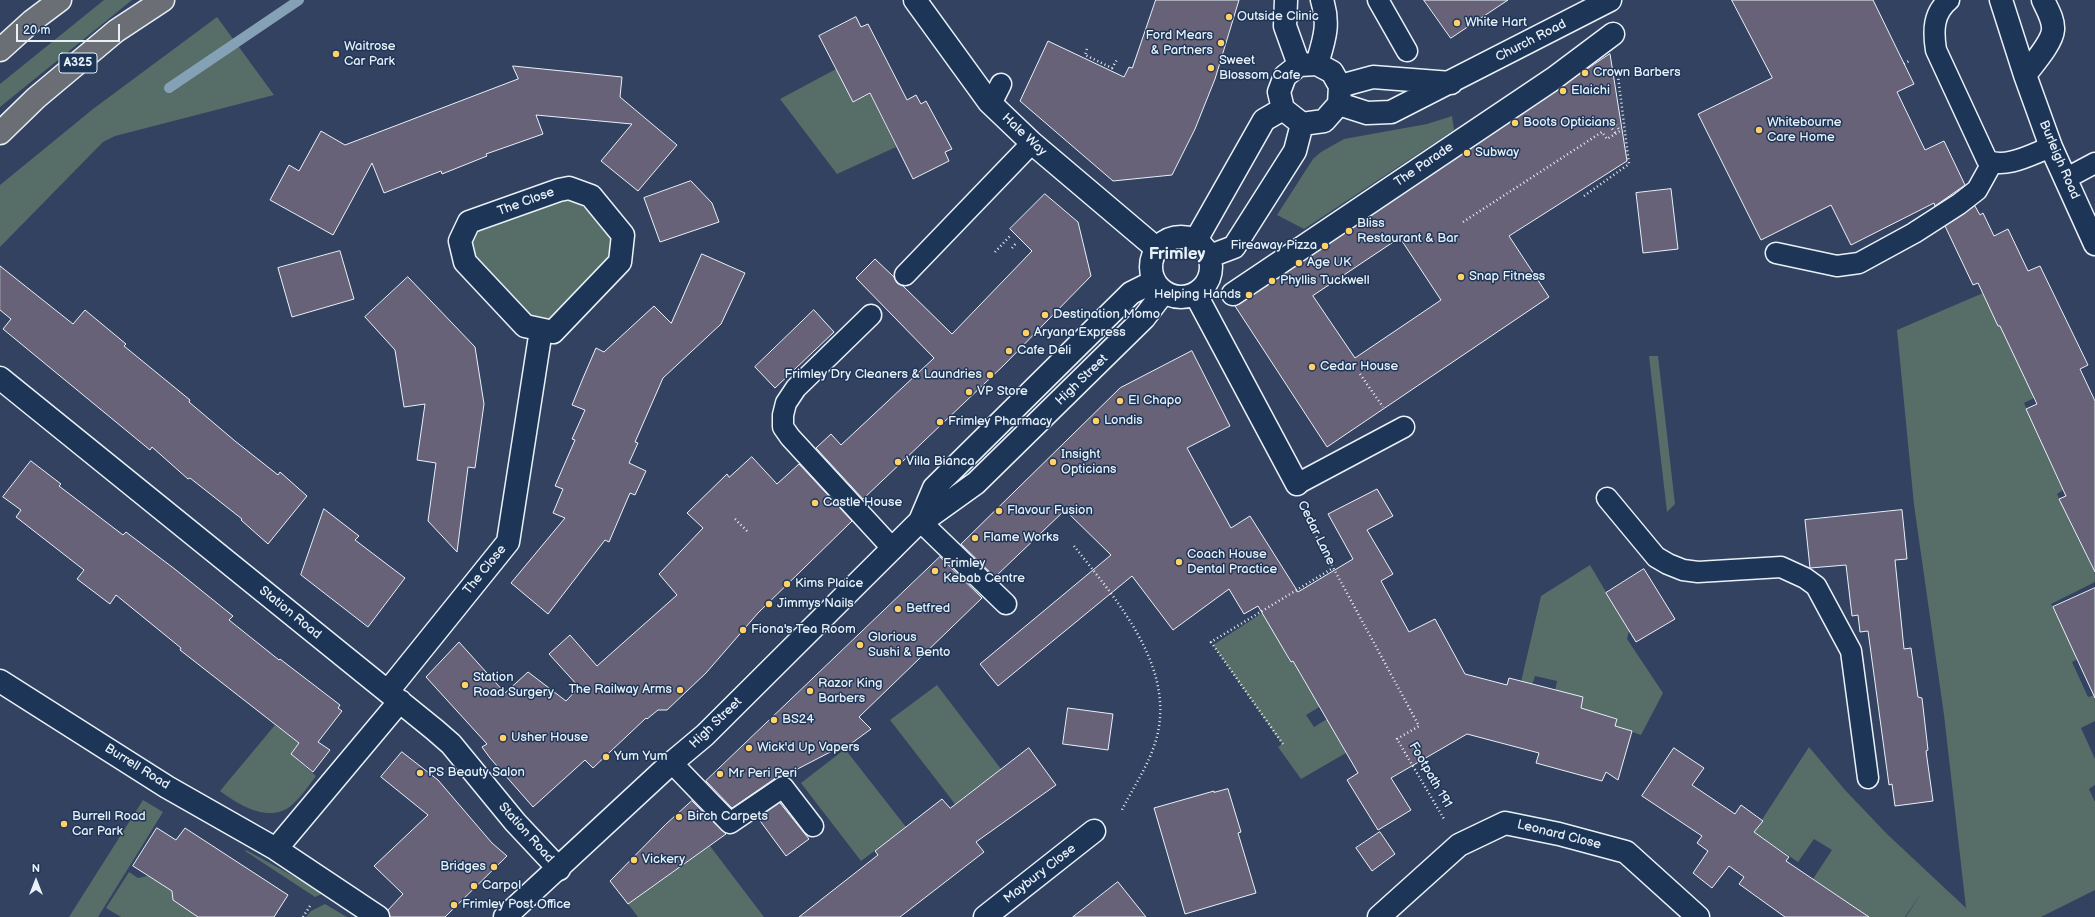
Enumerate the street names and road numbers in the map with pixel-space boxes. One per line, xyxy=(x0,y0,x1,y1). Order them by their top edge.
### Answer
street label: Church Road xyxy=(1493,17,1569,65)
road number: A325 xyxy=(59,53,97,73)
street label: Hale Way xyxy=(998,110,1050,160)
street label: Burleigh Road xyxy=(2035,118,2083,202)
street label: The Parade xyxy=(1392,140,1456,190)
street label: The Close xyxy=(495,185,557,219)
street label: High Street xyxy=(1053,351,1111,409)
street label: Cedar Lane xyxy=(1294,498,1338,568)
street label: The Close xyxy=(460,542,510,598)
street label: Station Road xyxy=(256,583,324,643)
street label: High Street xyxy=(687,694,745,752)
street label: Footpath 191 xyxy=(1405,739,1455,811)
street label: Burrell Road xyxy=(102,741,172,793)
street label: Station Road xyxy=(495,800,557,866)
street label: Leonard Close xyxy=(1515,817,1603,853)
street label: Maybury Close xyxy=(1001,841,1079,907)

